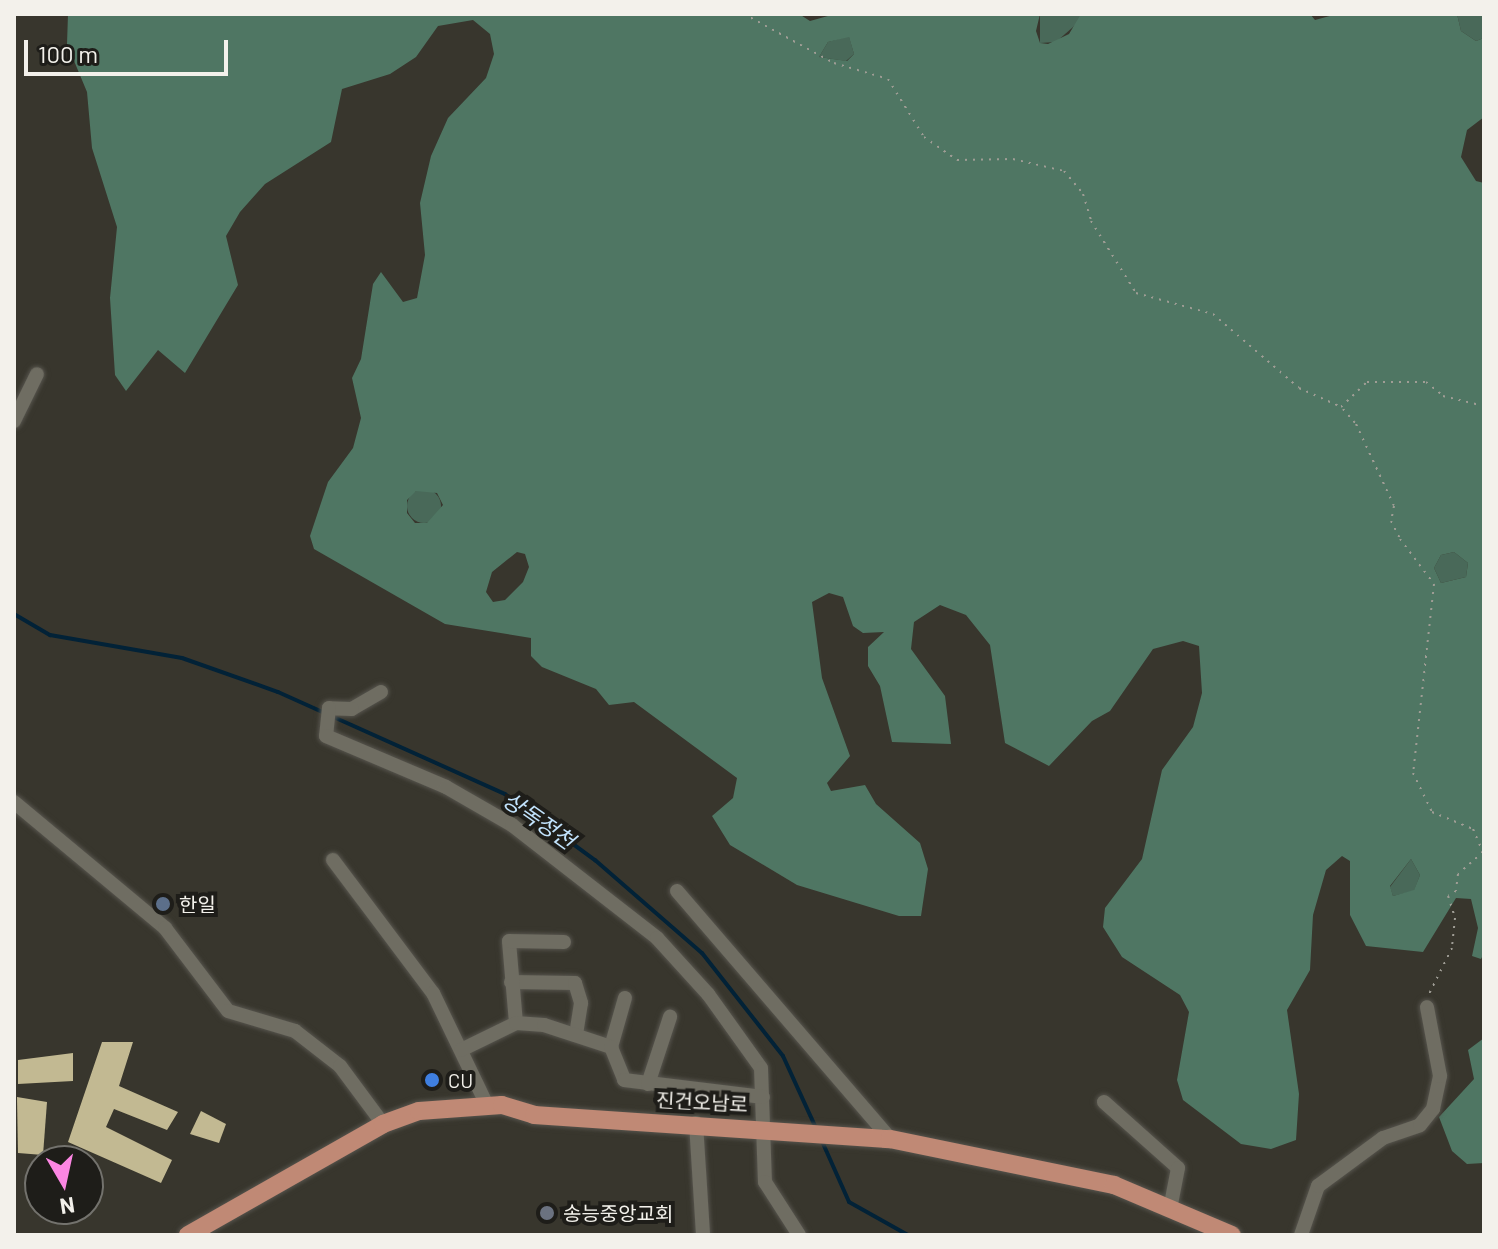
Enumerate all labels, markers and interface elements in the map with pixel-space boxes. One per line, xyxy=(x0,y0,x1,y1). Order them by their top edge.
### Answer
scale bar xyxy=(28,24,232,74)
text: 100 m xyxy=(38,39,98,68)
water label: 상독정천 xyxy=(498,786,580,854)
place label: 한일 xyxy=(179,892,216,916)
marker: 한일 xyxy=(154,895,172,913)
place label: CU xyxy=(448,1068,473,1092)
marker: CU xyxy=(423,1071,441,1089)
street label: 진건오남로 xyxy=(655,1088,749,1116)
north arrow xyxy=(24,1145,104,1225)
text: N xyxy=(58,1193,77,1221)
place label: 송능중앙교회 xyxy=(563,1201,673,1225)
marker: 송능중앙교회 xyxy=(538,1204,556,1222)

